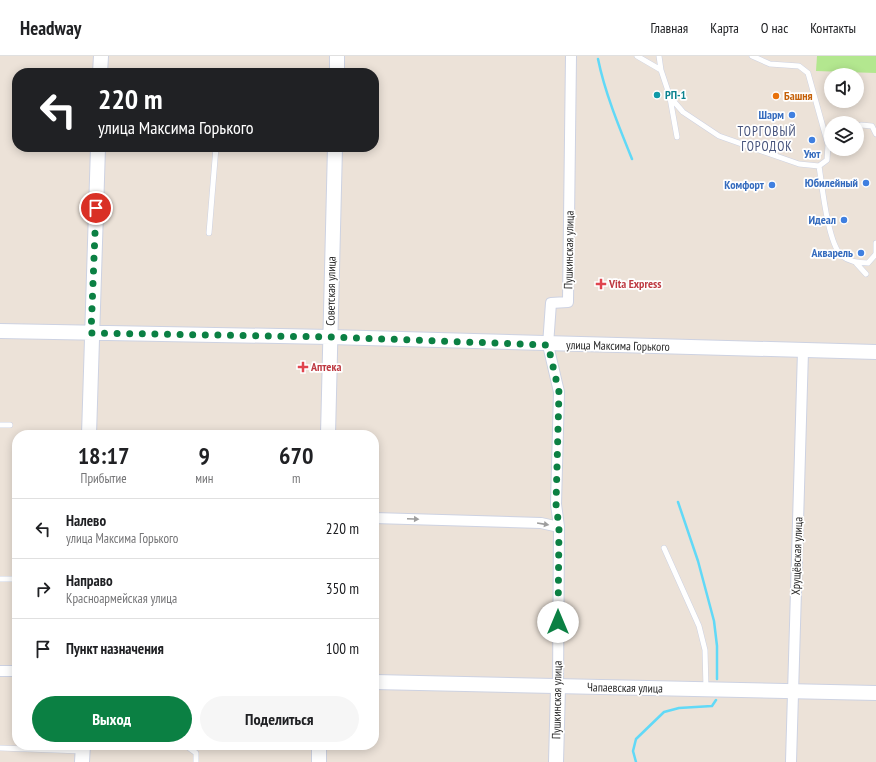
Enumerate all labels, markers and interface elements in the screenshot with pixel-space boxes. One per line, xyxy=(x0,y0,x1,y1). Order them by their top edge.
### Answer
text: Headway xyxy=(20,16,81,40)
text: Главная xyxy=(650,19,688,37)
text: Карта xyxy=(710,19,739,37)
text: О нас xyxy=(761,19,788,37)
text: Контакты xyxy=(810,19,856,37)
map controls xyxy=(824,68,864,156)
button: sound xyxy=(824,68,864,108)
text: 220 m xyxy=(98,80,162,117)
icon: left xyxy=(32,84,84,136)
place label: РП-1 xyxy=(665,87,687,102)
place label: Башня xyxy=(784,88,813,103)
marker: РП-1 xyxy=(652,90,662,100)
marker: Башня xyxy=(771,91,781,101)
place label: Шарм xyxy=(759,107,784,122)
marker: Шарм xyxy=(787,110,797,120)
text: улица Максима Горького xyxy=(98,116,254,139)
button: layers xyxy=(824,116,864,156)
district label: ТОРГОВЫЙ ГОРОДОК xyxy=(737,123,797,155)
marker: Уют xyxy=(807,135,817,145)
place label: Уют xyxy=(803,146,821,161)
place label: Юбилейный xyxy=(805,175,858,190)
place label: Комфорт xyxy=(724,177,765,192)
marker: Юбилейный xyxy=(861,178,871,188)
marker: Комфорт xyxy=(767,180,777,190)
pin xyxy=(79,191,113,225)
icon: arrive xyxy=(85,197,107,219)
street label: Пушкинская улица xyxy=(560,210,577,289)
place label: Идеал xyxy=(808,212,836,227)
marker: Идеал xyxy=(839,215,849,225)
place label: Акварель xyxy=(811,245,853,260)
marker: Акварель xyxy=(856,248,866,258)
street label: Советская улица xyxy=(322,256,339,326)
place label: Vita Express xyxy=(608,276,662,291)
marker: Vita Express xyxy=(596,279,606,289)
street label: улица Максима Горького xyxy=(566,337,670,354)
place label: Аптека xyxy=(310,359,341,374)
marker: Аптека xyxy=(298,362,308,372)
text: 18:17 xyxy=(78,440,130,471)
text: 9 xyxy=(199,440,210,471)
text: 670 xyxy=(279,440,313,471)
text: Прибытие xyxy=(81,470,127,487)
text: мин xyxy=(195,470,213,487)
text: m xyxy=(292,470,300,487)
text: Налево xyxy=(66,511,106,530)
one-way arrow xyxy=(407,516,420,522)
street label: Хрущёвская улица xyxy=(788,516,805,595)
icon: left xyxy=(32,518,54,540)
text: 220 m xyxy=(326,519,359,538)
one-way arrow xyxy=(537,521,549,527)
text: улица Максима Горького xyxy=(66,530,178,547)
text: Направо xyxy=(66,571,113,590)
icon: right xyxy=(32,578,54,600)
text: 350 m xyxy=(326,579,359,598)
text: Красноармейская улица xyxy=(66,590,177,607)
position arrow xyxy=(537,601,579,643)
icon: arrive xyxy=(32,638,54,660)
text: Пункт назначения xyxy=(66,639,164,658)
text: 100 m xyxy=(326,639,359,658)
street label: Пушкинская улица xyxy=(548,660,565,739)
street label: Чапаевская улица xyxy=(587,679,663,696)
button: Выход xyxy=(32,696,192,742)
button: Поделиться xyxy=(200,696,359,742)

